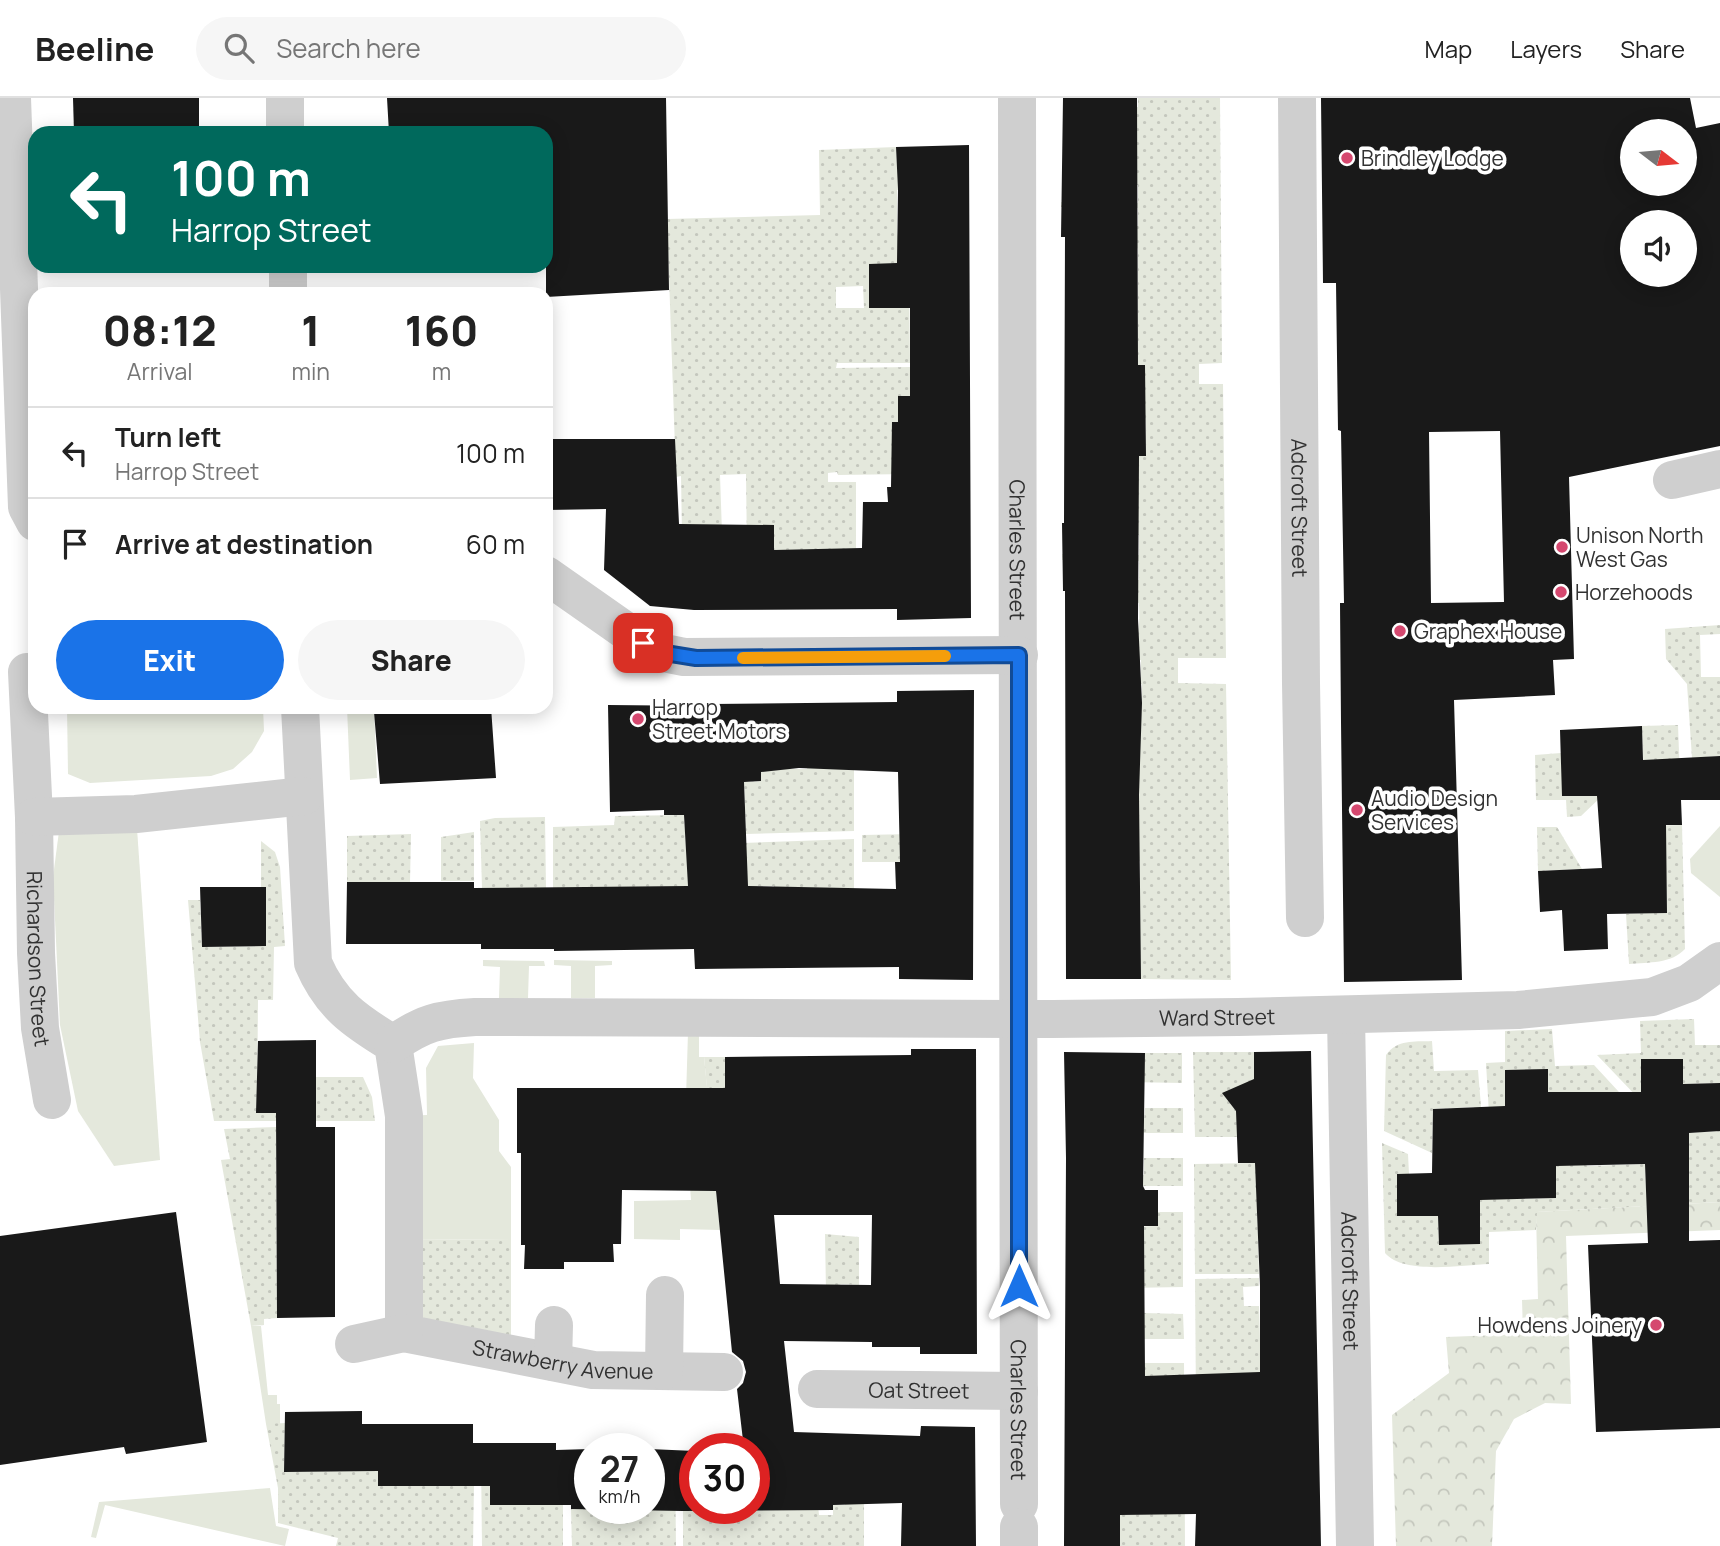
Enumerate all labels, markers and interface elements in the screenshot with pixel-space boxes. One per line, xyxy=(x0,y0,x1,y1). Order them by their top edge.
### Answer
search box xyxy=(196,17,686,80)
text: Beeline xyxy=(35,26,154,71)
icon: search xyxy=(220,29,258,67)
text: Search here xyxy=(276,30,421,66)
text: Map xyxy=(1425,32,1472,65)
text: Layers xyxy=(1510,32,1582,65)
text: Share xyxy=(1620,32,1685,65)
north arrow xyxy=(1620,119,1698,196)
map controls xyxy=(1620,119,1697,287)
text: 100 m xyxy=(171,144,311,211)
place label: Brindley Lodge xyxy=(1361,144,1504,172)
marker: Brindley Lodge xyxy=(1339,150,1355,166)
icon: left xyxy=(56,154,147,245)
text: Harrop Street xyxy=(171,208,372,252)
button: sound xyxy=(1620,210,1697,287)
text: 08:12 xyxy=(103,301,217,359)
text: 1 xyxy=(301,301,320,359)
text: 160 xyxy=(405,301,478,359)
text: Arrival xyxy=(127,355,193,387)
text: min xyxy=(291,355,330,387)
text: m xyxy=(432,355,451,387)
text: Turn left xyxy=(115,419,222,455)
icon: left xyxy=(56,434,94,472)
text: 100 m xyxy=(456,435,525,471)
street label: Adcroft Street xyxy=(1285,438,1314,578)
text: Harrop Street xyxy=(115,455,259,487)
street label: Charles Street xyxy=(1004,480,1032,620)
place label: Unison North West Gas xyxy=(1576,521,1704,573)
icon: arrive xyxy=(56,525,94,563)
text: Arrive at destination xyxy=(115,526,373,562)
text: 60 m xyxy=(466,526,525,562)
marker: Unison North West Gas xyxy=(1554,539,1570,555)
place label: Horzehoods xyxy=(1575,578,1693,606)
marker: Horzehoods xyxy=(1553,584,1569,600)
pin xyxy=(613,613,673,673)
place label: Graphex House xyxy=(1414,617,1562,645)
button: Exit xyxy=(56,620,284,700)
button: Share xyxy=(298,620,525,700)
marker: Graphex House xyxy=(1392,623,1408,639)
icon: arrive xyxy=(624,624,662,662)
place label: Harrop Street Motors xyxy=(652,693,787,745)
marker: Harrop Street Motors xyxy=(630,711,646,727)
place label: Audio Design Services xyxy=(1371,784,1498,836)
marker: Audio Design Services xyxy=(1349,802,1365,818)
street label: Richardson Street xyxy=(21,871,57,1049)
street label: Ward Street xyxy=(1159,1002,1276,1032)
street label: Adcroft Street xyxy=(1335,1211,1366,1351)
position arrow xyxy=(982,1249,1056,1323)
place label: Howdens Joinery xyxy=(1478,1311,1642,1339)
marker: Howdens Joinery xyxy=(1648,1317,1664,1333)
street label: Strawberry Avenue xyxy=(470,1333,654,1385)
street label: Charles Street xyxy=(1005,1340,1033,1480)
street label: Oat Street xyxy=(868,1376,970,1405)
speed limit sign: 30 xyxy=(679,1433,770,1524)
text: 27 xyxy=(600,1445,639,1493)
text: km/h xyxy=(599,1484,640,1508)

